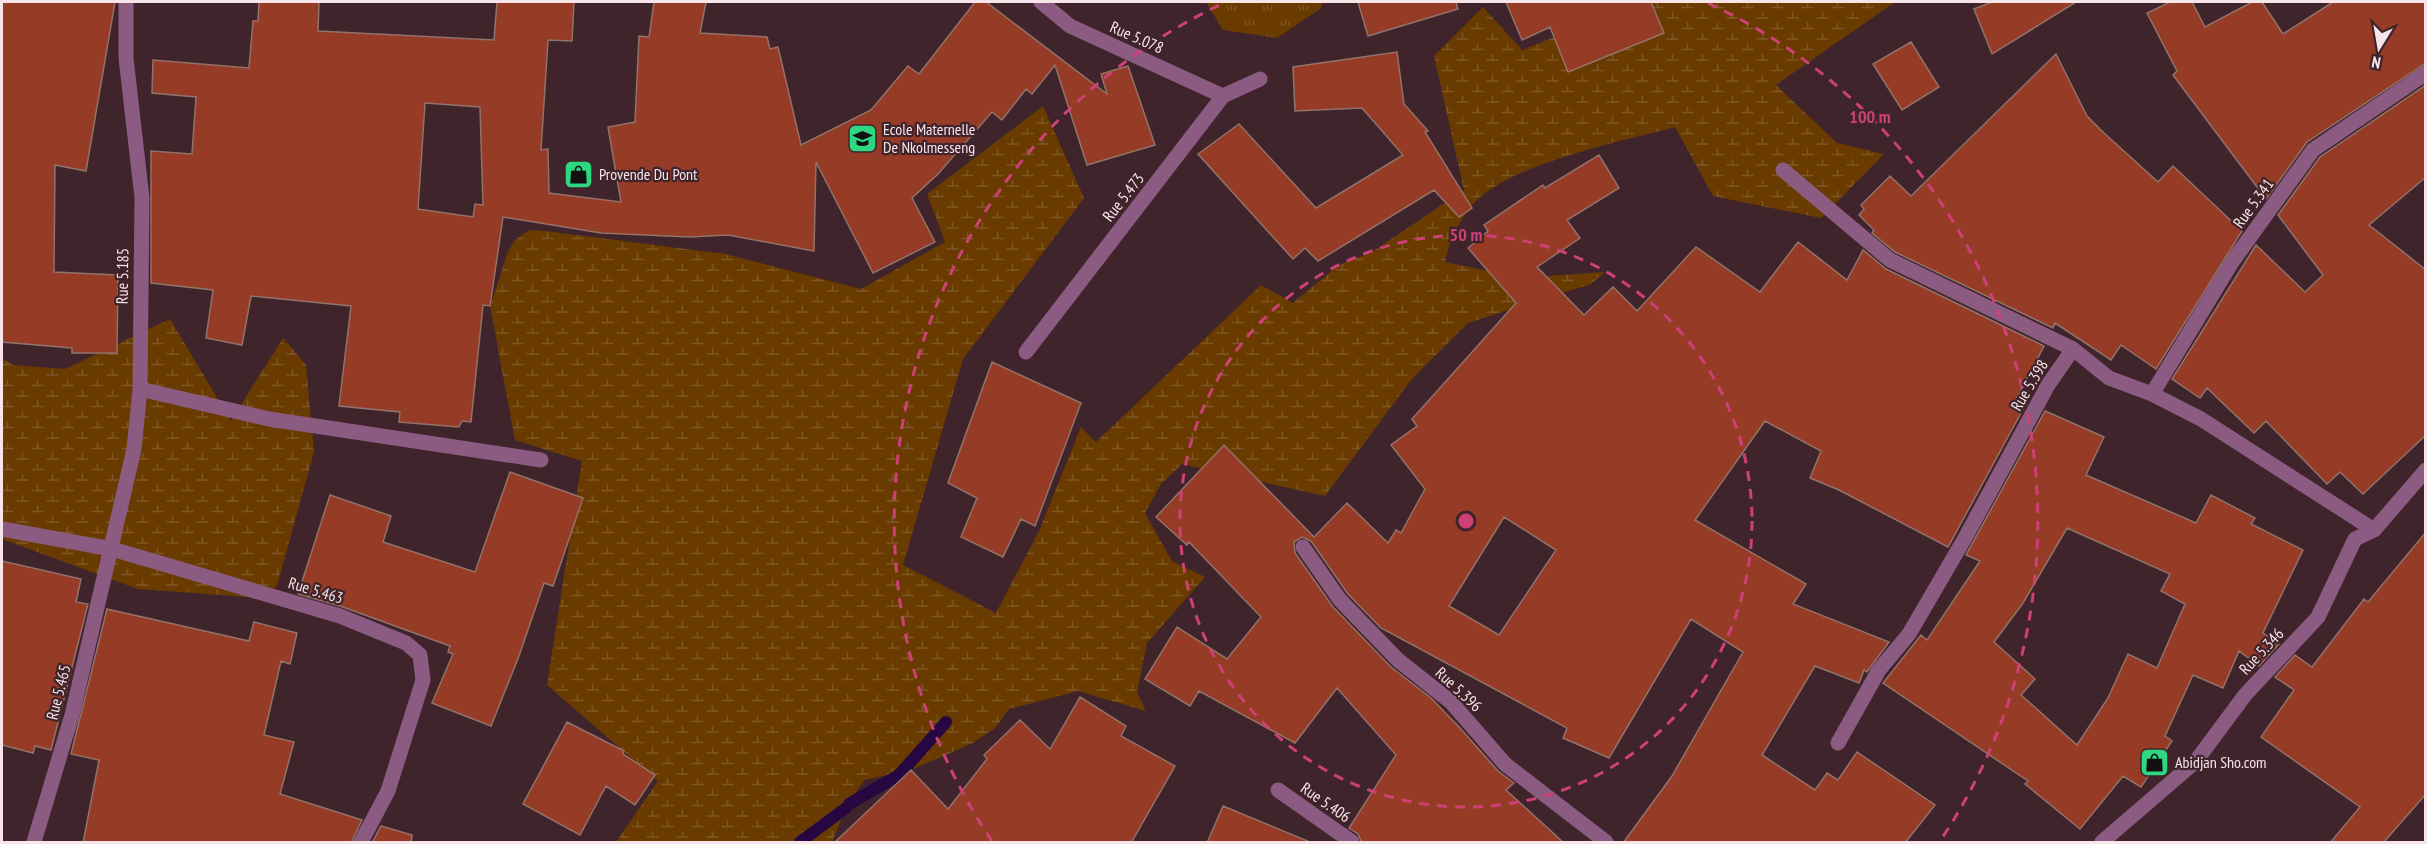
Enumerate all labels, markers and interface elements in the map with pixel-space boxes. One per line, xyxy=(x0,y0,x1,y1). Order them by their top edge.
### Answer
street label: Rue 5.078 xyxy=(1107,16,1167,58)
north arrow xyxy=(2349,18,2409,78)
text: N xyxy=(2370,52,2382,73)
text: 100 m xyxy=(1849,105,1891,128)
place label: Ecole Maternelle De Nkolmesseng xyxy=(883,119,975,157)
school or university icon: Ecole Maternelle De Nkolmesseng xyxy=(846,122,878,154)
shop icon: Provende Du Pont xyxy=(562,158,594,190)
place label: Provende Du Pont xyxy=(599,164,698,184)
street label: Rue 5.473 xyxy=(1098,169,1148,225)
street label: Rue 5.341 xyxy=(2228,174,2278,232)
text: 50 m xyxy=(1450,223,1482,246)
street label: Rue 5.185 xyxy=(112,248,132,304)
street label: Rue 5.398 xyxy=(2006,356,2052,414)
centre of rings xyxy=(1456,511,1476,531)
street label: Rue 5.463 xyxy=(286,572,346,608)
street label: Rue 5.346 xyxy=(2234,624,2288,678)
street label: Rue 5.465 xyxy=(41,662,75,722)
street label: Rue 5.396 xyxy=(1432,662,1486,716)
shop icon: Abidjan Sho.com xyxy=(2138,746,2170,778)
place label: Abidjan Sho.com xyxy=(2175,752,2267,772)
street label: Rue 5.406 xyxy=(1297,778,1355,826)

